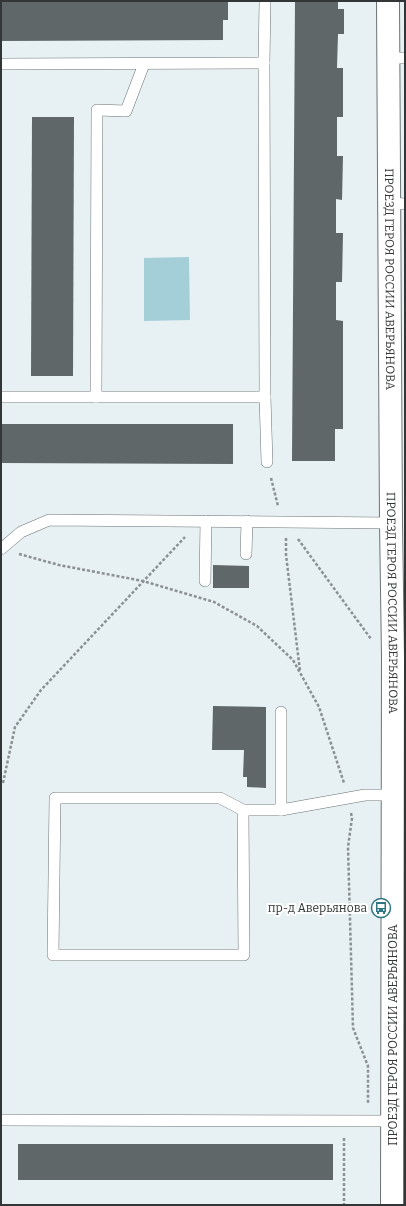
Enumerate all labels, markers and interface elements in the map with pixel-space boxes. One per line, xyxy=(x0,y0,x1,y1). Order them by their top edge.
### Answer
street label: ПРОЕЗД ГЕРОЯ РОССИИ АВЕРЬЯНОВА xyxy=(382,168,397,390)
street label: ПРОЕЗД ГЕРОЯ РОССИИ АВЕРЬЯНОВА xyxy=(384,492,400,714)
bus stop icon: пр-д Аверьянова xyxy=(370,897,392,919)
place label: пр-д Аверьянова xyxy=(268,901,367,915)
street label: ПРОЕЗД ГЕРОЯ РОССИИ АВЕРЬЯНОВА xyxy=(386,924,400,1146)

